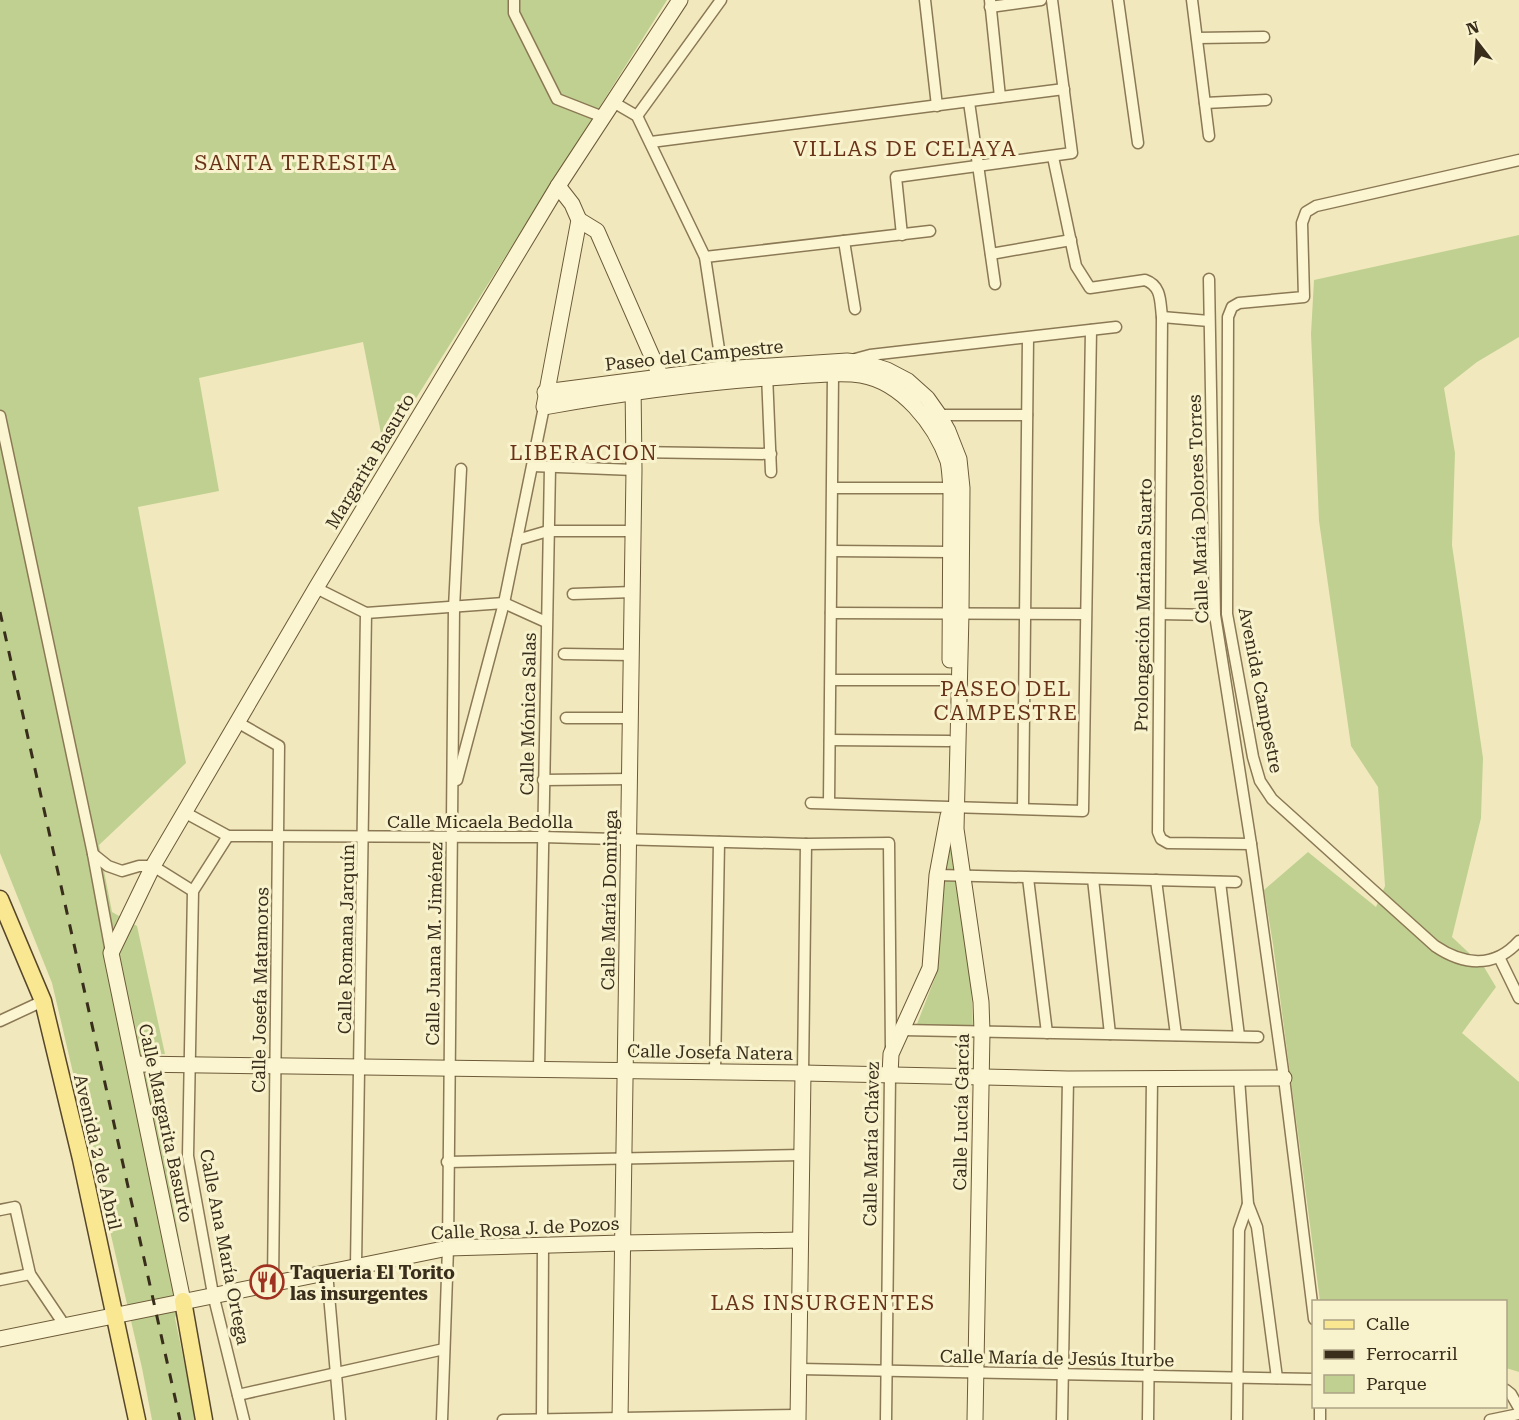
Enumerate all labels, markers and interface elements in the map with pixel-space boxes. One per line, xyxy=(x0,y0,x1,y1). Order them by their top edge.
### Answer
north arrow xyxy=(1447,12,1507,72)
text: N xyxy=(1464,17,1481,39)
district label: VILLAS DE CELAYA xyxy=(793,137,1017,161)
district label: SANTA TERESITA xyxy=(194,151,398,175)
street label: Paseo del Campestre xyxy=(604,335,784,375)
street label: Margarita Basurto xyxy=(321,389,419,533)
street label: Calle María Dolores Torres xyxy=(1184,394,1212,624)
district label: LIBERACION xyxy=(510,441,658,465)
street label: Prolongación Mariana Suarto xyxy=(1130,478,1156,732)
street label: Avenida Campestre xyxy=(1235,605,1287,775)
street label: Calle Mónica Salas xyxy=(516,632,540,796)
district label: PASEO DEL CAMPESTRE xyxy=(933,677,1079,725)
street label: Calle María Dominga xyxy=(597,809,621,991)
street label: Calle Micaela Bedolla xyxy=(387,811,573,832)
street label: Calle Juana M. Jiménez xyxy=(422,842,446,1046)
street label: Calle Romana Jarquín xyxy=(334,843,358,1034)
street label: Calle Josefa Matamoros xyxy=(248,887,272,1093)
street label: Calle Margarita Basurto xyxy=(135,1022,197,1224)
street label: Calle Lucía García xyxy=(949,1033,973,1191)
street label: Calle Josefa Natera xyxy=(627,1040,793,1064)
street label: Calle María Chávez xyxy=(859,1061,883,1226)
street label: Avenida 2 de Abril xyxy=(70,1072,126,1232)
street label: Calle Ana María Ortega xyxy=(196,1147,254,1347)
street label: Calle Rosa J. de Pozos xyxy=(430,1213,620,1243)
place label: Taqueria El Torito las insurgentes xyxy=(290,1262,455,1304)
restaurant icon: Taqueria El Torito las insurgentes xyxy=(249,1264,285,1300)
district label: LAS INSURGENTES xyxy=(710,1291,936,1315)
legend xyxy=(1312,1300,1507,1408)
text: Calle xyxy=(1366,1313,1410,1334)
text: Ferrocarril xyxy=(1366,1343,1458,1364)
street label: Calle María de Jesús Iturbe xyxy=(940,1345,1175,1371)
text: Parque xyxy=(1366,1373,1427,1394)

